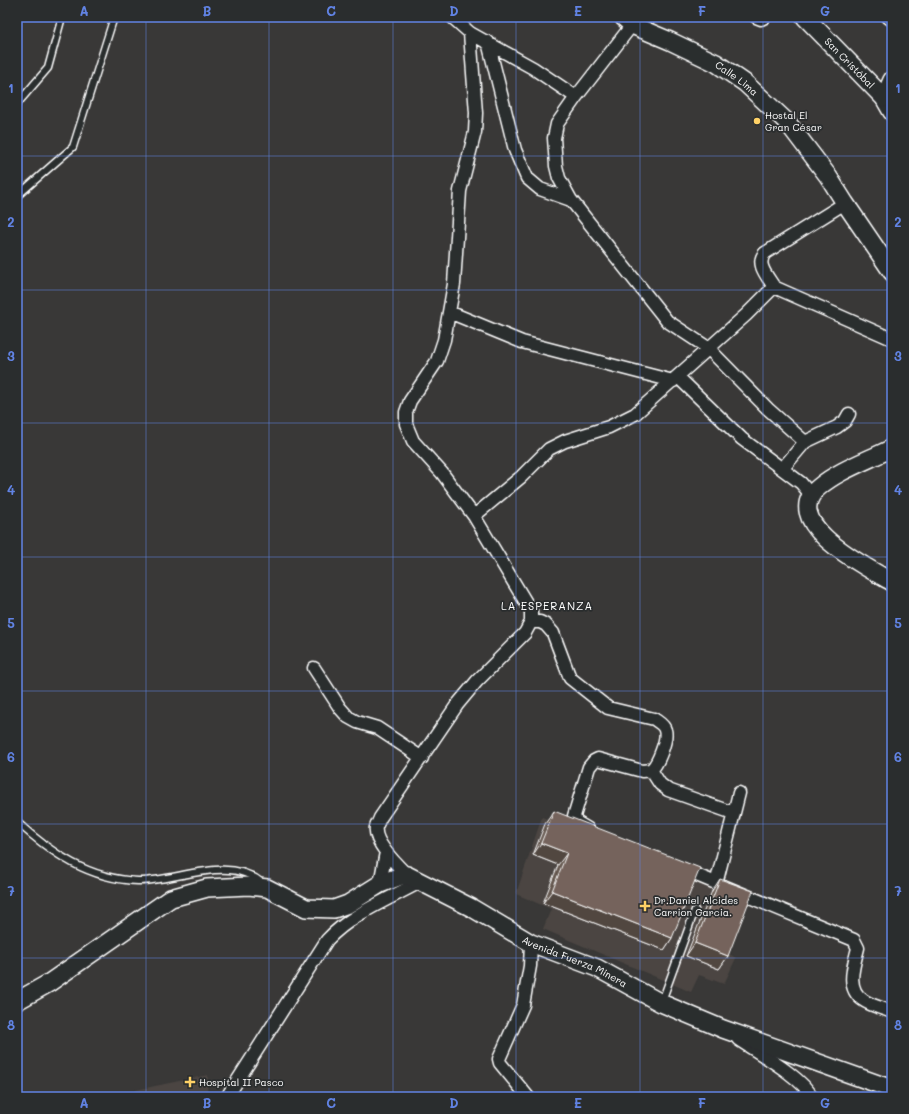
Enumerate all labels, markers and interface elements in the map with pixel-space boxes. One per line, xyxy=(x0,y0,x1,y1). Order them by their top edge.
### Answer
text: A xyxy=(79,2,89,19)
text: B xyxy=(203,2,212,19)
text: C xyxy=(326,2,336,19)
text: D xyxy=(449,2,459,19)
text: E xyxy=(574,2,582,19)
text: F xyxy=(698,2,706,19)
text: G xyxy=(820,2,830,19)
street label: San Cristóbal xyxy=(822,34,878,91)
street label: Calle Lima xyxy=(712,58,761,99)
text: 1 xyxy=(8,79,14,96)
text: 1 xyxy=(895,79,901,96)
place label: Hostal El Gran César xyxy=(765,108,822,134)
marker: Hostal El Gran César xyxy=(752,116,762,126)
text: 2 xyxy=(7,213,15,230)
text: 2 xyxy=(894,213,902,230)
text: 3 xyxy=(7,347,15,364)
text: 3 xyxy=(894,347,902,364)
text: 4 xyxy=(7,481,15,498)
text: 4 xyxy=(894,481,902,498)
district label: LA ESPERANZA xyxy=(501,598,593,613)
text: 5 xyxy=(7,614,15,631)
text: 5 xyxy=(894,614,902,631)
text: 6 xyxy=(7,748,15,765)
text: 6 xyxy=(894,748,902,765)
text: 7 xyxy=(7,882,15,899)
text: 7 xyxy=(894,882,902,899)
place label: Dr.Daniel Alcides Carrion Garcia. xyxy=(654,893,738,919)
marker: Dr.Daniel Alcides Carrion Garcia. xyxy=(639,900,651,912)
street label: Avenida Fuerza Minera xyxy=(520,932,630,990)
text: 8 xyxy=(7,1016,15,1033)
text: 8 xyxy=(894,1016,902,1033)
place label: Hospital II Pasco xyxy=(199,1075,284,1089)
marker: Hospital II Pasco xyxy=(184,1076,196,1088)
text: A xyxy=(79,1094,89,1111)
text: B xyxy=(203,1094,212,1111)
text: C xyxy=(326,1094,336,1111)
text: D xyxy=(449,1094,459,1111)
text: E xyxy=(574,1094,582,1111)
text: F xyxy=(698,1094,706,1111)
text: G xyxy=(820,1094,830,1111)

